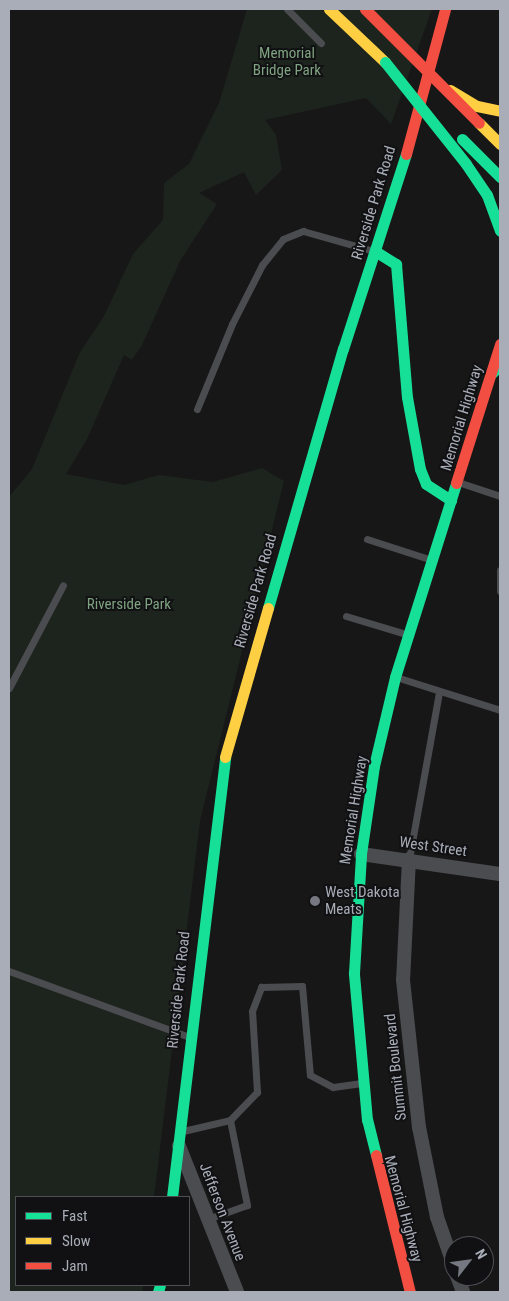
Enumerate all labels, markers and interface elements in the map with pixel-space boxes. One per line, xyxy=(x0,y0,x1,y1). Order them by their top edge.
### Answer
park label: Memorial Bridge Park xyxy=(253,44,321,79)
street label: Riverside Park Road xyxy=(348,144,400,262)
street label: Memorial Highway xyxy=(437,363,487,473)
street label: Riverside Park Road xyxy=(231,532,281,650)
park label: Riverside Park xyxy=(87,596,171,614)
street label: Memorial Highway xyxy=(337,754,371,866)
street label: West Street xyxy=(398,833,468,861)
place label: West Dakota Meats xyxy=(325,883,400,918)
marker: West Dakota Meats xyxy=(309,895,321,907)
street label: Riverside Park Road xyxy=(164,930,194,1050)
street label: Summit Boulevard xyxy=(381,1013,411,1121)
street label: Memorial Highway xyxy=(380,1154,426,1264)
street label: Jefferson Avenue xyxy=(195,1160,249,1264)
legend xyxy=(15,1196,190,1286)
text: Fast xyxy=(62,1207,87,1225)
text: Slow xyxy=(62,1232,91,1250)
north arrow xyxy=(444,1236,494,1286)
text: N xyxy=(472,1246,490,1262)
text: Jam xyxy=(62,1257,88,1275)

